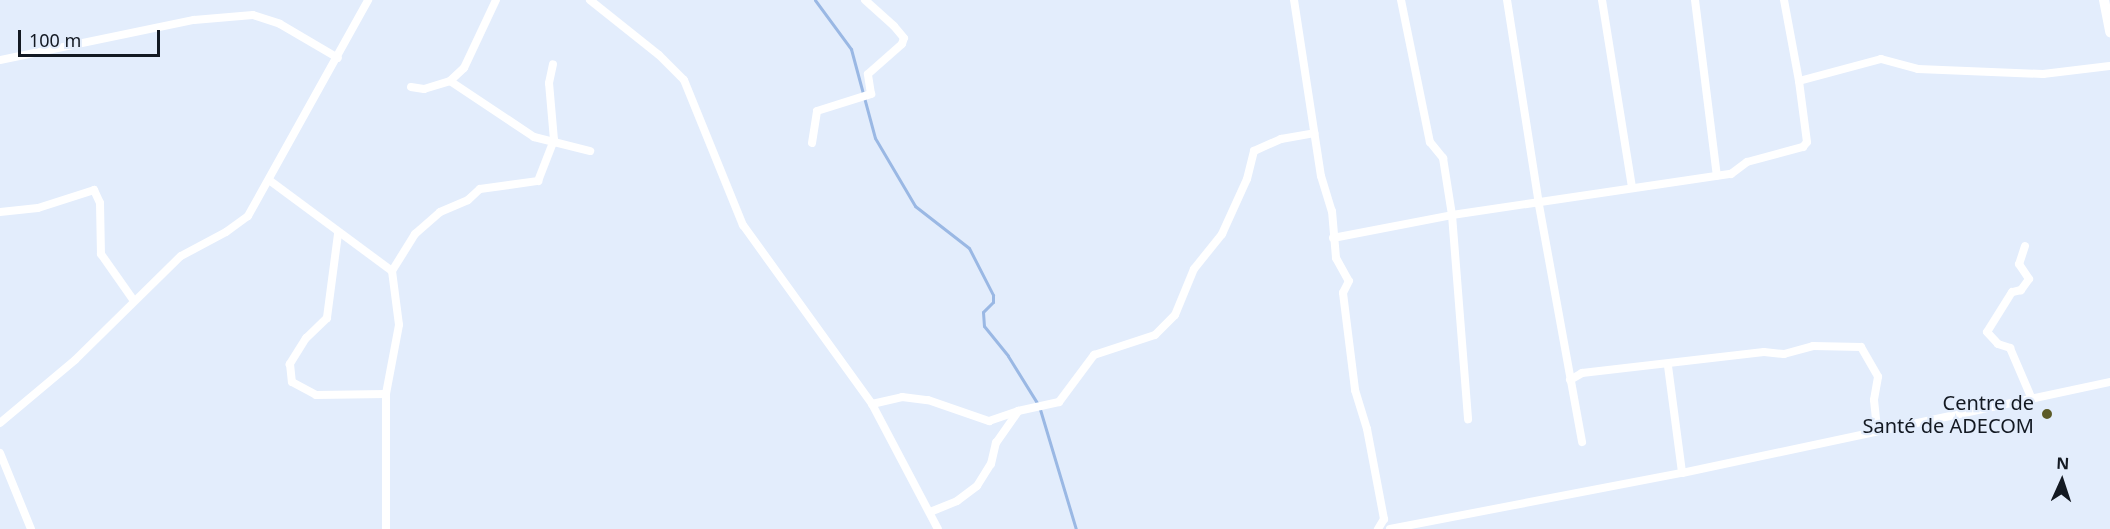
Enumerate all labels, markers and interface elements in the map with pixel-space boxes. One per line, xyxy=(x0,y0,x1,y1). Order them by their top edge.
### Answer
scale bar xyxy=(21,18,164,56)
text: 100 m xyxy=(29,28,81,52)
place label: Centre de Santé de ADECOM xyxy=(1862,390,2034,437)
marker: Centre de Santé de ADECOM xyxy=(2038,405,2056,423)
north arrow xyxy=(2032,451,2092,511)
text: N xyxy=(2056,452,2070,474)

